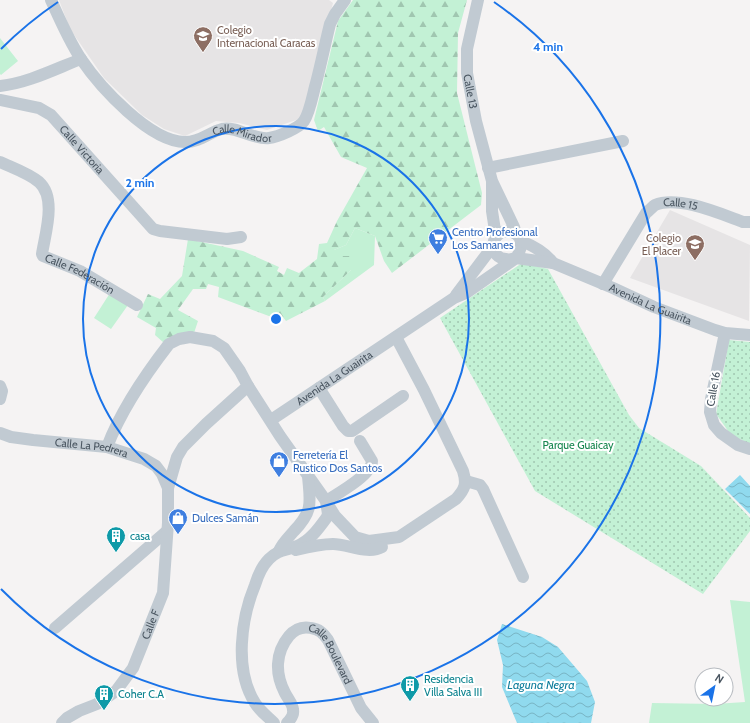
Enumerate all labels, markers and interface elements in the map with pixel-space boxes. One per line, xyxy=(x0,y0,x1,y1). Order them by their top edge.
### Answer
place label: Colegio Internacional Caracas xyxy=(217,23,316,50)
school or university icon: Colegio Internacional Caracas xyxy=(192,25,214,53)
text: 4 min xyxy=(533,39,563,54)
street label: Calle 13 xyxy=(460,73,481,110)
street label: Calle Mirador xyxy=(210,121,273,145)
street label: Calle Victoria xyxy=(56,122,108,177)
text: 2 min xyxy=(126,175,154,190)
street label: Calle 15 xyxy=(663,195,699,213)
place label: Centro Profesional Los Samanes xyxy=(452,225,538,252)
supermarket icon: Centro Profesional Los Samanes xyxy=(427,227,449,255)
place label: Colegio El Placer xyxy=(642,231,682,258)
school or university icon: Colegio El Placer xyxy=(684,233,706,261)
street label: Calle Federación xyxy=(43,250,117,297)
street label: Avenida La Guairita xyxy=(607,280,694,328)
centre of rings xyxy=(269,312,283,326)
street label: Avenida La Guairita xyxy=(294,347,376,408)
street label: Calle 16 xyxy=(703,370,723,408)
street label: Calle La Pedrera xyxy=(54,435,131,461)
park label: Parque Guaicay xyxy=(542,438,614,452)
place label: Ferretería El Rustico Dos Santos xyxy=(293,448,383,475)
shop icon: Ferretería El Rustico Dos Santos xyxy=(268,450,290,478)
shop icon: Dulces Samán xyxy=(167,507,189,535)
place label: Dulces Samán xyxy=(192,511,259,525)
building icon: casa xyxy=(105,525,127,553)
place label: casa xyxy=(130,529,151,543)
street label: Calle F xyxy=(138,607,163,641)
street label: Calle Boulevard xyxy=(308,621,355,686)
north arrow xyxy=(694,667,734,707)
text: N xyxy=(712,671,727,687)
place label: Residencia Villa Salva III xyxy=(424,672,482,699)
building icon: Residencia Villa Salva III xyxy=(399,674,421,702)
water label: Laguna Negra xyxy=(507,677,575,692)
building icon: Coher C.A xyxy=(93,683,115,711)
place label: Coher C.A xyxy=(118,687,164,701)

